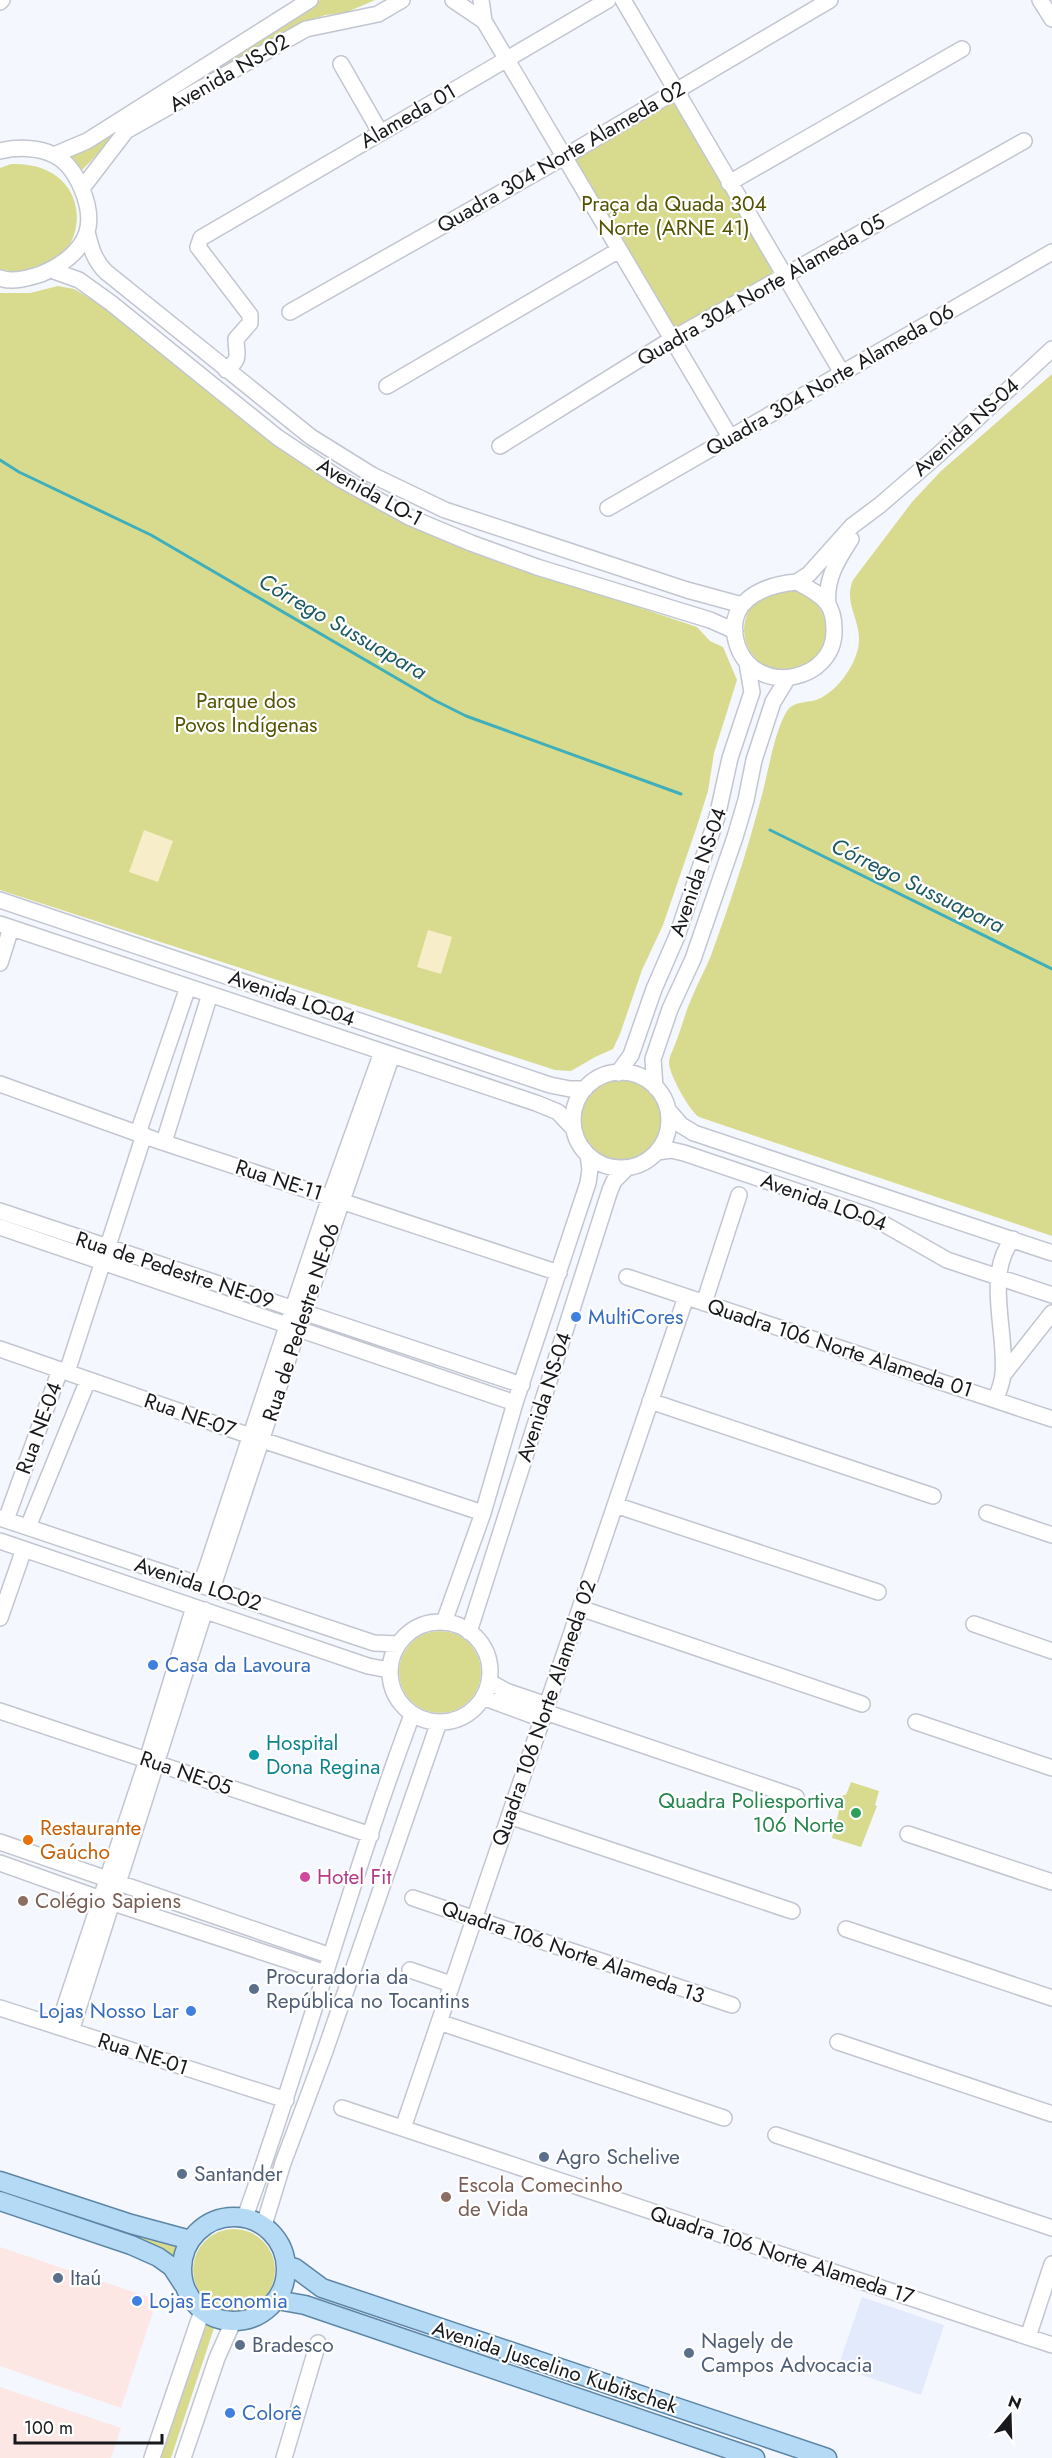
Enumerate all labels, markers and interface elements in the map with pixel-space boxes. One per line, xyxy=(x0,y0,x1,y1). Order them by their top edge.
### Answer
street label: Avenida NS-02 xyxy=(163,26,295,120)
street label: Quadra 304 Norte Alameda 02 xyxy=(431,74,691,240)
street label: Alameda 01 xyxy=(354,76,462,156)
park label: Praça da Quada 304 Norte (ARNE 41) xyxy=(581,189,767,243)
street label: Quadra 304 Norte Alameda 05 xyxy=(631,207,891,373)
street label: Quadra 304 Norte Alameda 06 xyxy=(700,296,960,464)
street label: Avenida NS-04 xyxy=(906,371,1026,483)
street label: Avenida LO-1 xyxy=(312,451,428,533)
water label: Córrego Sussuapara xyxy=(253,565,433,687)
park label: Parque dos Povos Indígenas xyxy=(174,686,318,740)
street label: Avenida NS-04 xyxy=(662,804,734,940)
water label: Córrego Sussuapara xyxy=(826,829,1010,941)
street label: Avenida LO-04 xyxy=(225,962,359,1034)
street label: Rua NE-11 xyxy=(231,1152,327,1208)
street label: Avenida LO-04 xyxy=(757,1165,891,1239)
street label: Rua de Pedestre NE-06 xyxy=(255,1219,347,1425)
street label: Rua de Pedestre NE-09 xyxy=(72,1224,278,1316)
street label: Quadra 106 Norte Alameda 01 xyxy=(704,1291,976,1405)
place label: MultiCores xyxy=(588,1302,683,1332)
marker: MultiCores xyxy=(569,1310,583,1324)
street label: Avenida NS-04 xyxy=(509,1328,579,1466)
street label: Rua NE-04 xyxy=(8,1378,70,1478)
street label: Rua NE-07 xyxy=(140,1385,240,1445)
street label: Avenida LO-02 xyxy=(131,1549,265,1619)
street label: Quadra 106 Norte Alameda 02 xyxy=(484,1576,604,1850)
place label: Casa da Lavoura xyxy=(165,1650,311,1680)
marker: Casa da Lavoura xyxy=(146,1658,160,1672)
place label: Hospital Dona Regina xyxy=(266,1728,380,1782)
street label: Rua NE-05 xyxy=(136,1743,236,1803)
marker: Hospital Dona Regina xyxy=(247,1748,261,1762)
place label: Quadra Poliesportiva 106 Norte xyxy=(658,1786,844,1840)
marker: Quadra Poliesportiva 106 Norte xyxy=(849,1806,863,1820)
place label: Restaurante Gaúcho xyxy=(40,1813,142,1867)
marker: Restaurante Gaúcho xyxy=(21,1833,35,1847)
place label: Hotel Fit xyxy=(317,1862,391,1892)
marker: Hotel Fit xyxy=(298,1870,312,1884)
place label: Colégio Sapiens xyxy=(35,1886,181,1916)
street label: Quadra 106 Norte Alameda 13 xyxy=(438,1893,708,2011)
marker: Colégio Sapiens xyxy=(16,1894,30,1908)
place label: Procuradoria da República no Tocantins xyxy=(266,1962,469,2016)
marker: Procuradoria da República no Tocantins xyxy=(247,1982,261,1996)
place label: Lojas Nosso Lar xyxy=(39,1996,180,2026)
marker: Lojas Nosso Lar xyxy=(184,2004,198,2018)
street label: Rua NE-01 xyxy=(94,2025,192,2083)
place label: Agro Schelive xyxy=(556,2142,680,2172)
marker: Agro Schelive xyxy=(537,2150,551,2164)
place label: Santander xyxy=(194,2159,284,2189)
marker: Santander xyxy=(175,2167,189,2181)
place label: Escola Comecinho de Vida xyxy=(458,2170,623,2224)
marker: Escola Comecinho de Vida xyxy=(439,2190,453,2204)
street label: Quadra 106 Norte Alameda 17 xyxy=(646,2198,918,2312)
place label: Itaú xyxy=(70,2263,101,2293)
marker: Itaú xyxy=(51,2271,65,2285)
place label: Lojas Economia xyxy=(149,2286,288,2316)
marker: Lojas Economia xyxy=(130,2294,144,2308)
street label: Avenida Juscelino Kubitschek xyxy=(429,2313,682,2421)
place label: Nagely de Campos Advocacia xyxy=(701,2326,872,2380)
place label: Bradesco xyxy=(252,2330,334,2360)
marker: Bradesco xyxy=(233,2338,247,2352)
marker: Nagely de Campos Advocacia xyxy=(682,2346,696,2360)
north arrow xyxy=(980,2386,1040,2446)
text: N xyxy=(1005,2389,1024,2415)
place label: Colorê xyxy=(242,2398,302,2428)
marker: Colorê xyxy=(223,2406,237,2420)
scale bar xyxy=(15,2407,162,2445)
text: 100 m xyxy=(24,2415,73,2441)

